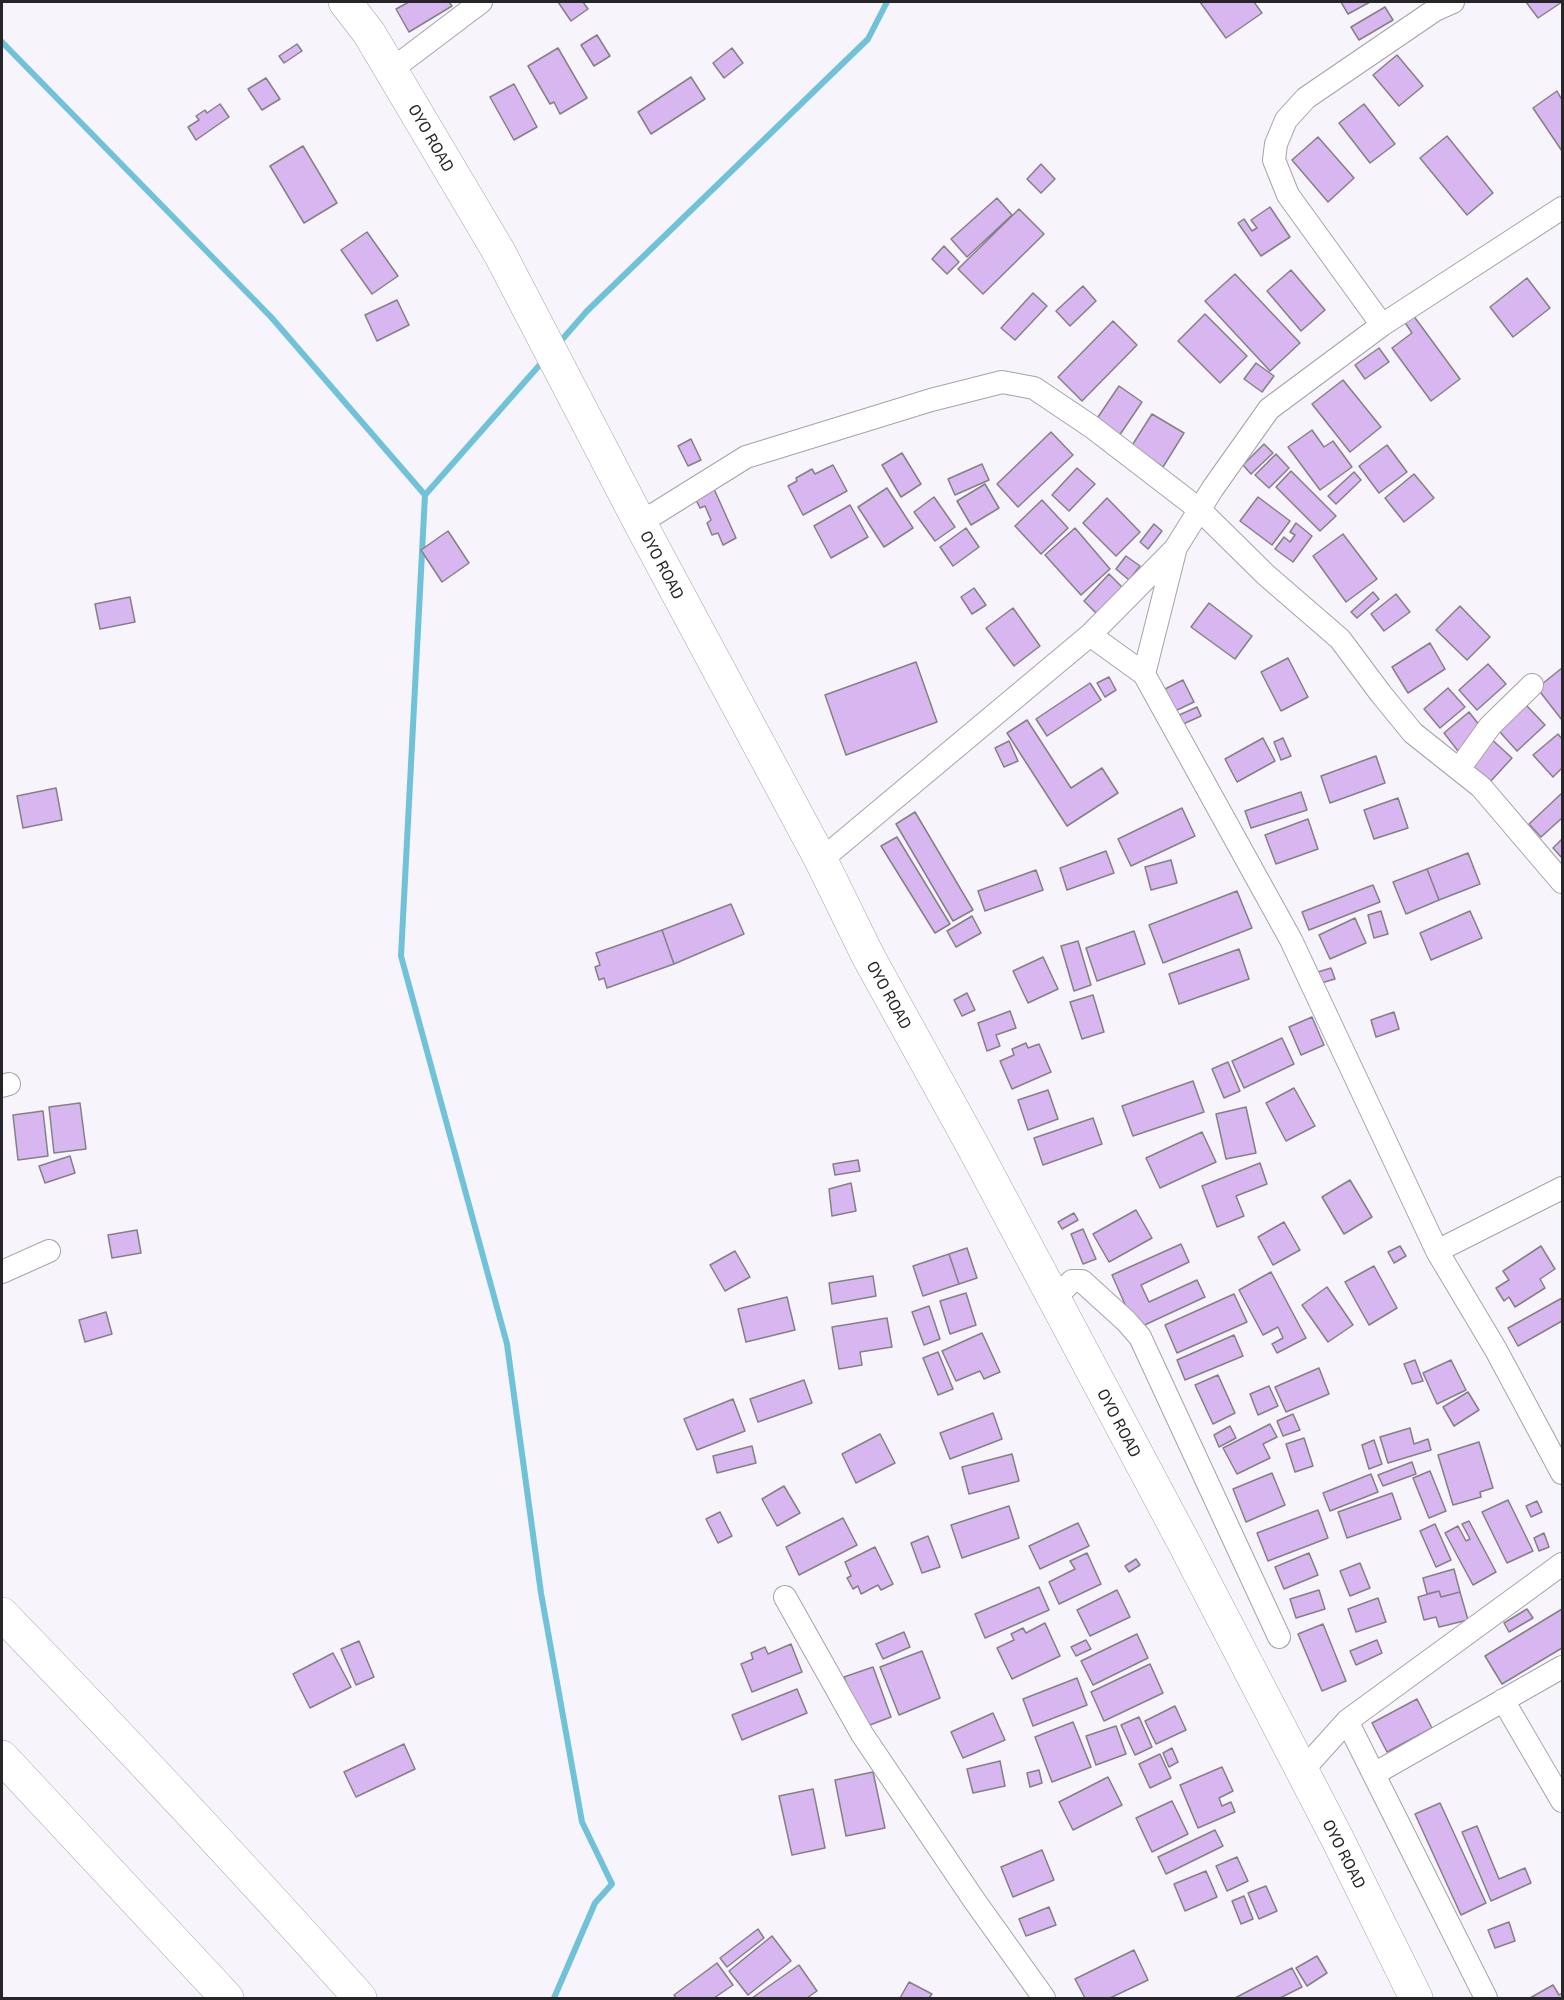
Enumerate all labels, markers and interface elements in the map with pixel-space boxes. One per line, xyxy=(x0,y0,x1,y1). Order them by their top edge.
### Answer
street label: OYO ROAD xyxy=(404,101,458,175)
street label: OYO ROAD xyxy=(636,528,688,602)
street label: OYO ROAD xyxy=(863,958,915,1032)
street label: OYO ROAD xyxy=(1093,1386,1145,1460)
street label: OYO ROAD xyxy=(1318,1816,1370,1892)

